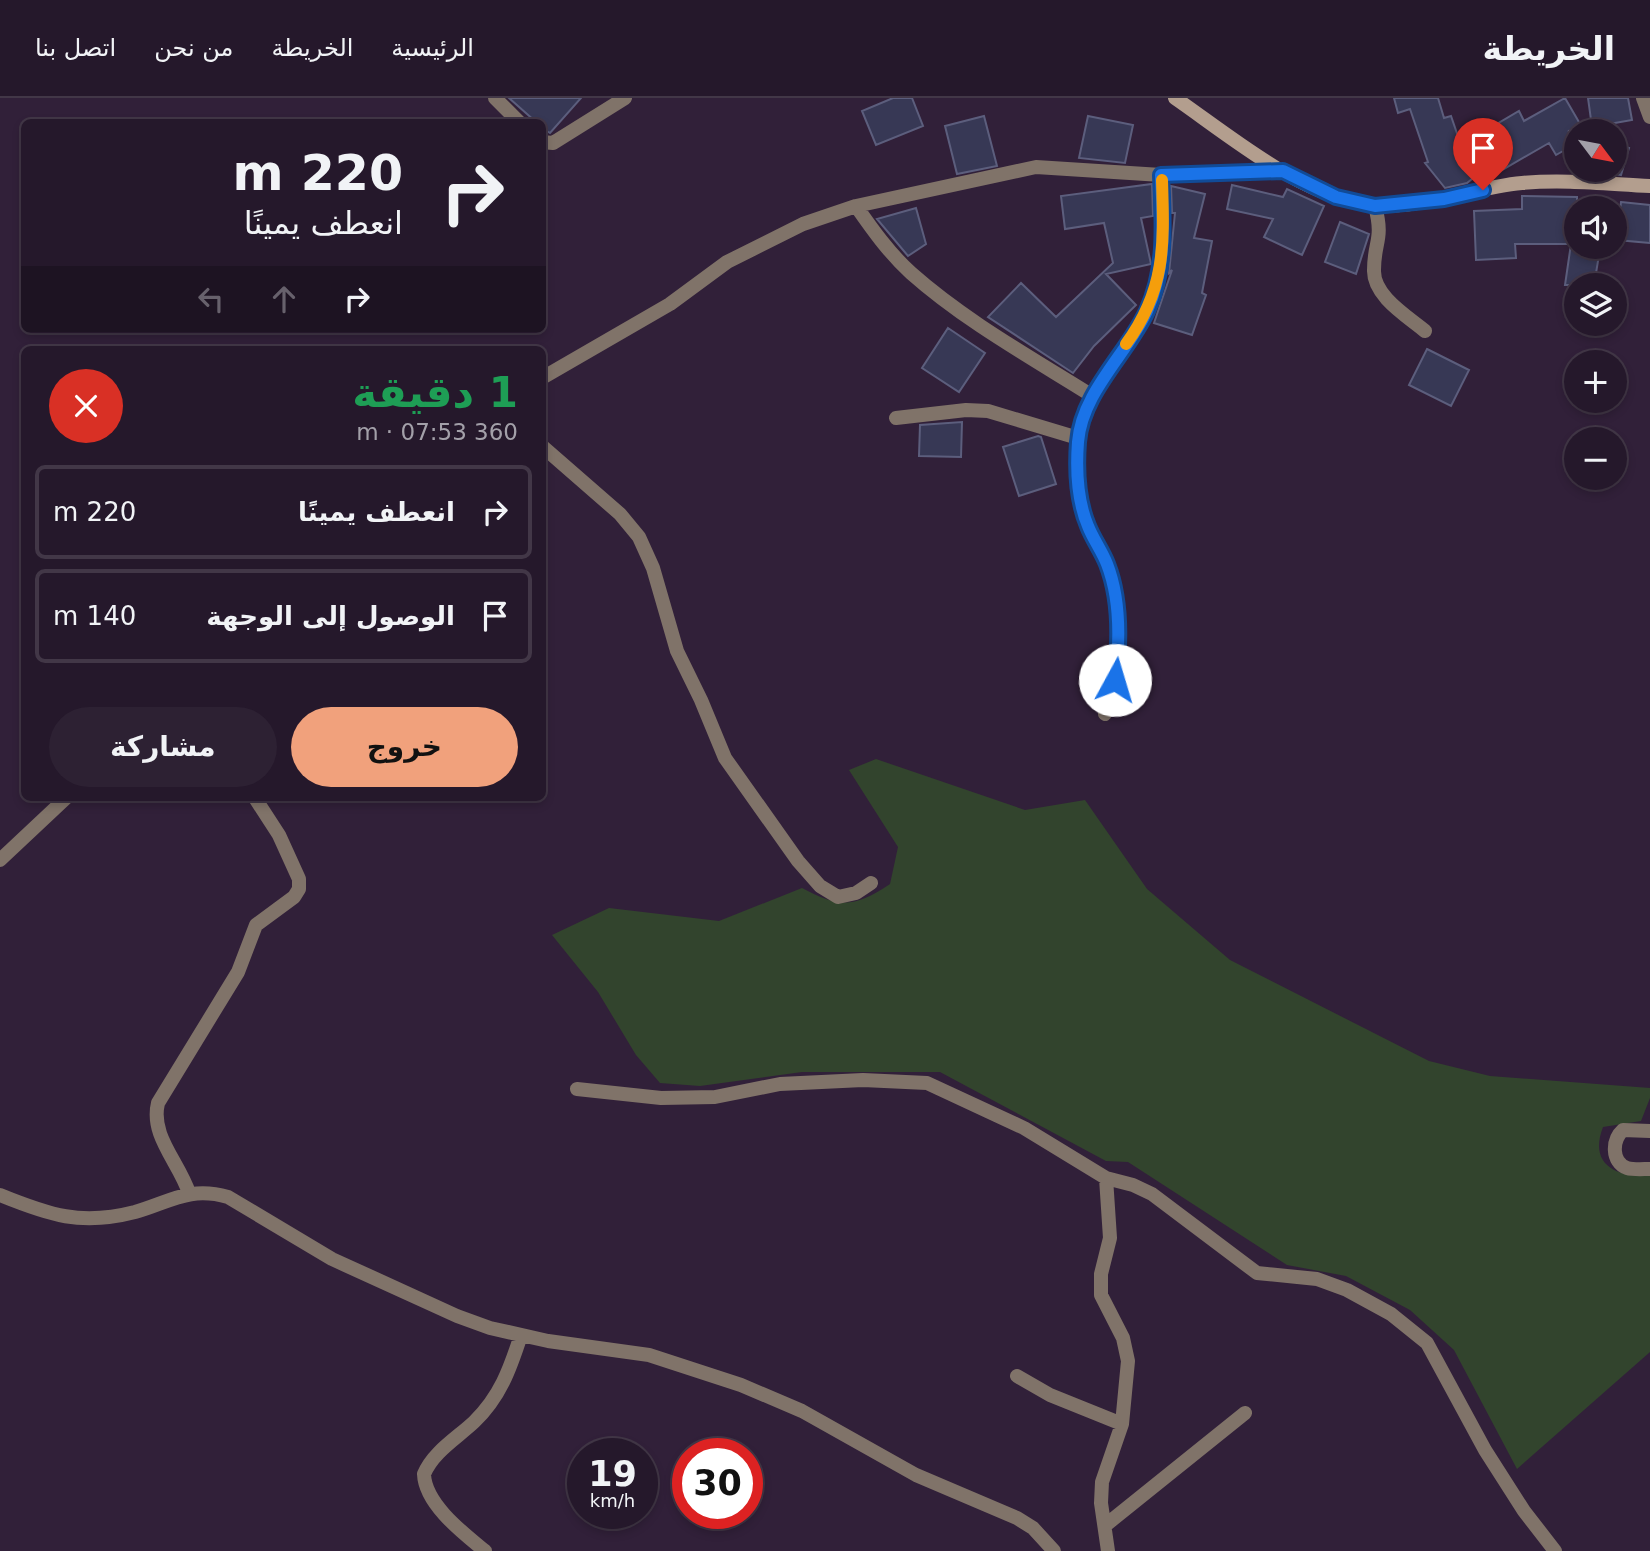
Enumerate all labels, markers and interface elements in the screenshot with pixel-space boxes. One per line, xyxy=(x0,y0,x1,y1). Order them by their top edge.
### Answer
text: الخريطة xyxy=(1482,29,1615,68)
text: اتصل بنا xyxy=(35,34,116,62)
text: من نحن xyxy=(154,34,233,62)
text: الخريطة xyxy=(271,34,353,62)
text: الرئيسية xyxy=(391,34,474,62)
pin xyxy=(1453,118,1513,190)
north arrow xyxy=(1564,119,1628,182)
map controls xyxy=(1564,119,1627,490)
icon: arrive xyxy=(1464,129,1502,167)
text: 220 m xyxy=(233,145,403,202)
icon: right xyxy=(427,147,518,238)
button: sound xyxy=(1564,196,1627,259)
text: انعطف يمينًا xyxy=(244,204,403,242)
button: layers xyxy=(1564,273,1627,336)
icon: left xyxy=(192,280,230,318)
icon: ahead xyxy=(265,280,303,318)
icon: right xyxy=(338,280,376,318)
button: + xyxy=(1564,350,1627,413)
text: 1 دقيقة xyxy=(352,368,518,417)
button: close xyxy=(49,369,123,443)
text: 360 m · 07:53 xyxy=(356,419,518,445)
button: − xyxy=(1564,427,1627,490)
icon: right xyxy=(476,493,514,531)
text: 220 m xyxy=(53,497,136,527)
text: انعطف يمينًا xyxy=(298,497,455,527)
icon: arrive xyxy=(476,597,514,635)
text: 140 m xyxy=(53,601,136,631)
text: الوصول إلى الوجهة xyxy=(206,601,455,631)
position arrow xyxy=(1078,643,1152,717)
button: مشاركة xyxy=(49,707,277,787)
button: خروج xyxy=(291,707,518,787)
speed limit sign: 30 xyxy=(672,1438,763,1529)
text: 19 xyxy=(588,1454,637,1494)
text: km/h xyxy=(590,1490,635,1511)

